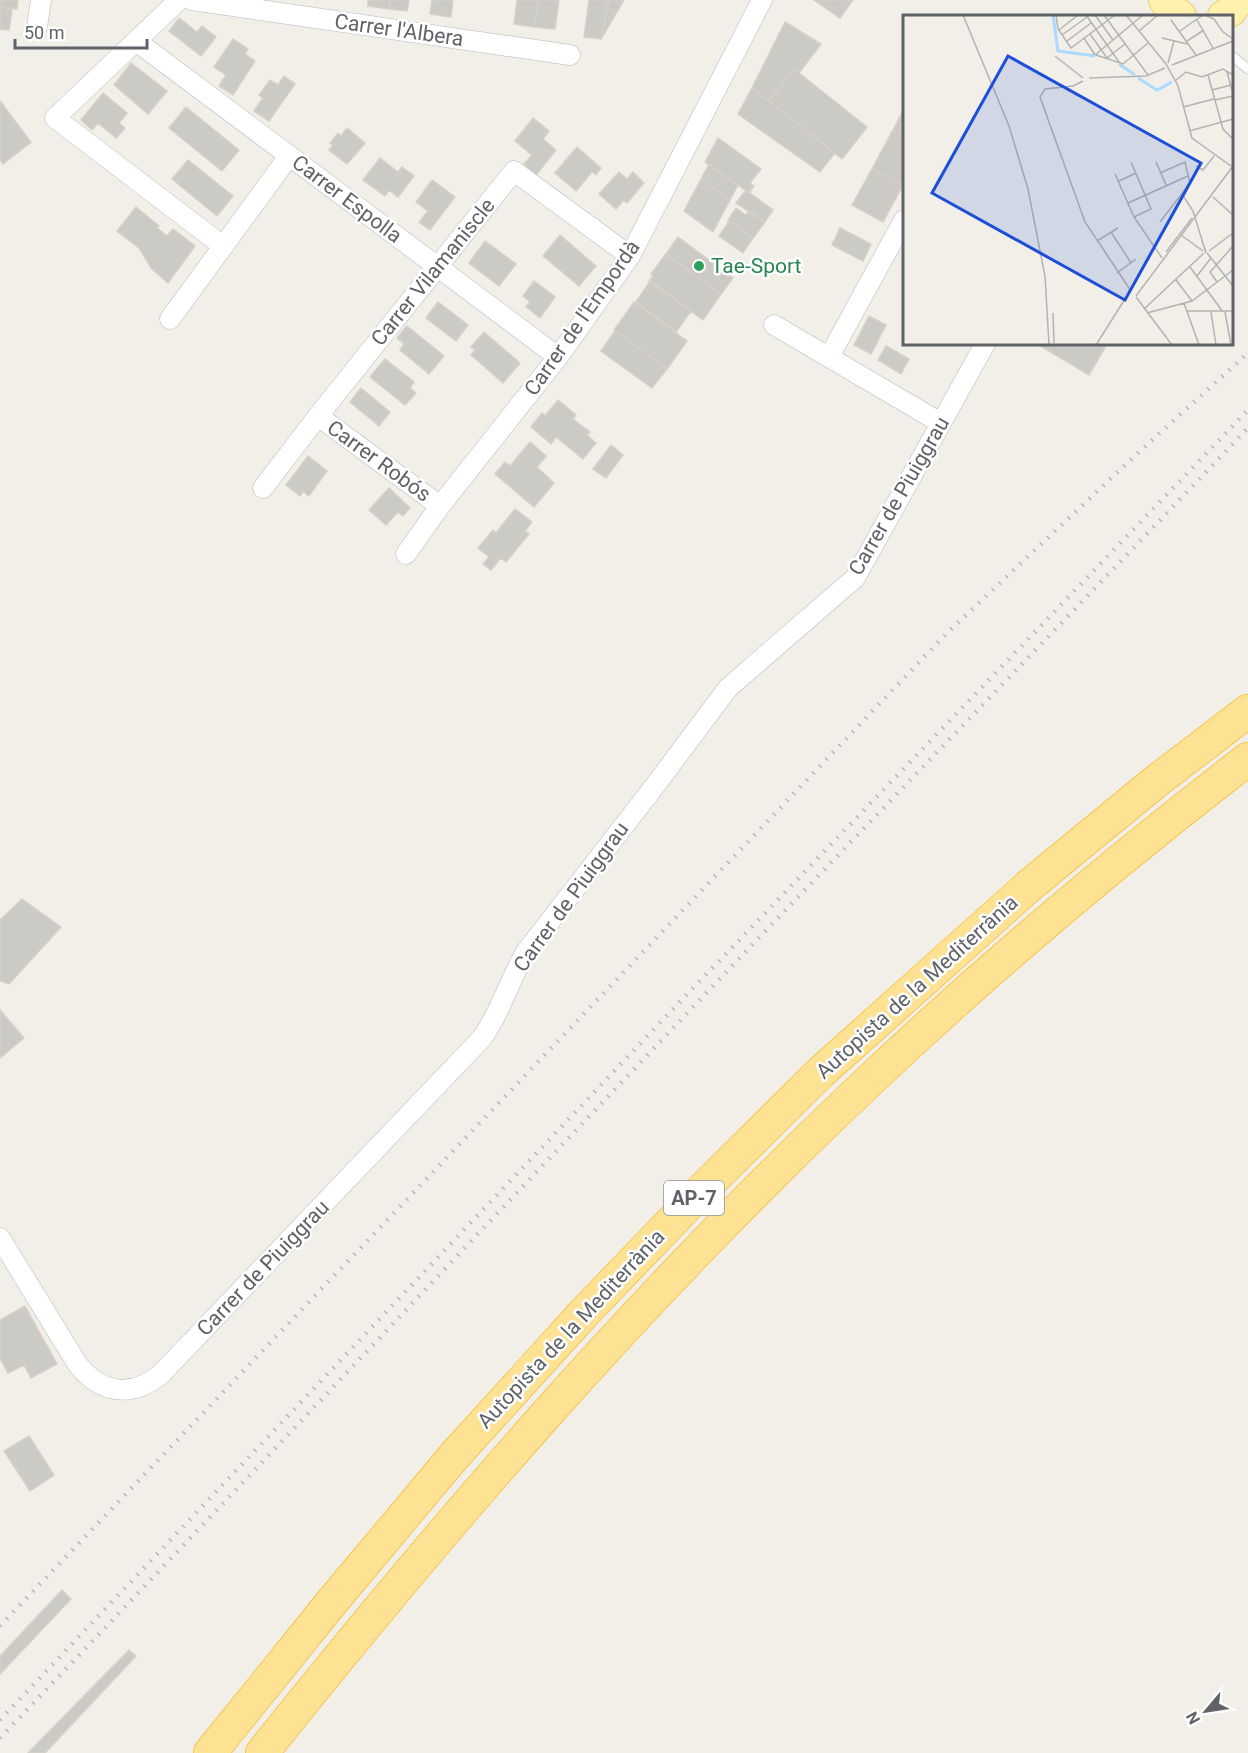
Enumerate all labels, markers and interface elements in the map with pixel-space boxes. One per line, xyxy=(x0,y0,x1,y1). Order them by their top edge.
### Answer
street label: Carrer l'Albera xyxy=(333,9,465,51)
scale bar xyxy=(15,12,147,50)
inset map xyxy=(903,15,1233,345)
text: 50 m xyxy=(24,22,64,43)
street label: Carrer Espolla xyxy=(288,150,406,248)
street label: Carrer Vilamaniscle xyxy=(366,194,500,350)
street label: Carrer de l'Empordà xyxy=(519,236,645,400)
place label: Tae-Sport xyxy=(711,254,802,278)
marker: Tae-Sport xyxy=(692,259,706,273)
street label: Carrer de Piuiggrau xyxy=(844,412,954,580)
street label: Carrer Robós xyxy=(323,415,435,507)
street label: Carrer de Piuiggrau xyxy=(509,817,633,977)
street label: Autopista de la Mediterrània xyxy=(811,890,1023,1084)
road number: AP-7 xyxy=(664,1181,724,1215)
street label: Carrer de Piuiggrau xyxy=(192,1195,334,1341)
street label: Autopista de la Mediterrània xyxy=(473,1225,669,1433)
north arrow xyxy=(1176,1681,1236,1741)
text: N xyxy=(1182,1708,1204,1728)

